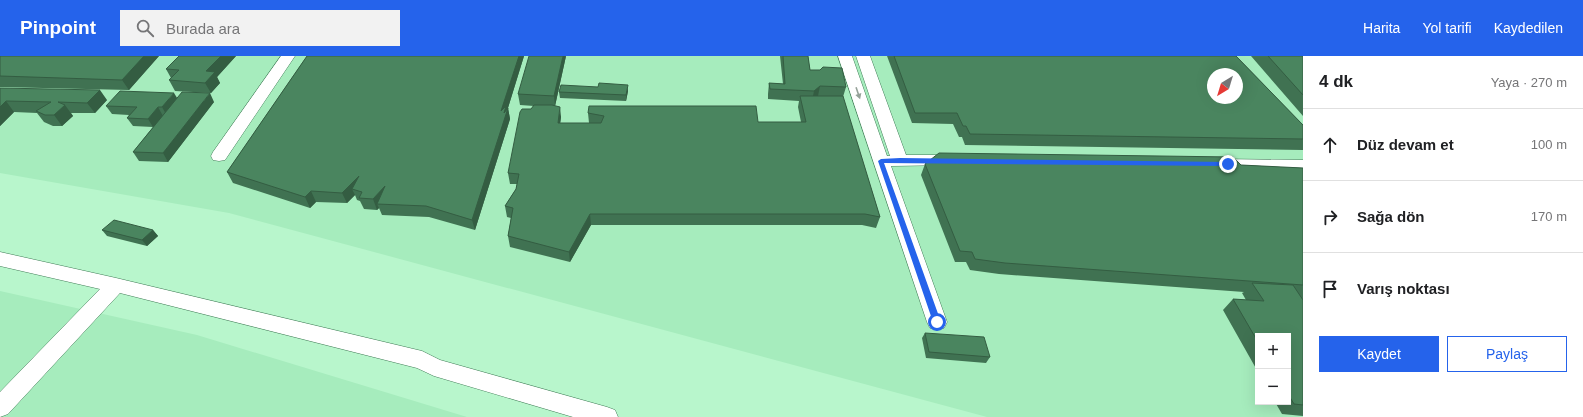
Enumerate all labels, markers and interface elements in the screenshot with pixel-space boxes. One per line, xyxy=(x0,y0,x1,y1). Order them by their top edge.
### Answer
search box xyxy=(120,10,400,46)
text: Pinpoint xyxy=(20,17,96,38)
icon: search xyxy=(134,17,156,39)
text: Burada ara xyxy=(166,20,240,37)
text: Harita xyxy=(1363,20,1400,36)
text: Yol tarifi xyxy=(1422,20,1472,36)
text: Kaydedilen xyxy=(1494,20,1563,36)
north arrow xyxy=(1207,68,1243,104)
text: 4 dk xyxy=(1319,72,1353,91)
text: Yaya · 270 m xyxy=(1491,75,1567,90)
one-way arrow xyxy=(855,87,861,99)
icon: ahead xyxy=(1319,134,1341,156)
text: Düz devam et xyxy=(1357,136,1454,153)
text: 100 m xyxy=(1531,137,1567,152)
route end xyxy=(1219,155,1237,173)
icon: right xyxy=(1319,206,1341,228)
text: Sağa dön xyxy=(1357,208,1425,225)
text: 170 m xyxy=(1531,209,1567,224)
icon: arrive xyxy=(1319,278,1341,300)
text: Varış noktası xyxy=(1357,280,1450,297)
route start xyxy=(928,313,946,331)
map controls xyxy=(1255,333,1291,405)
button: + xyxy=(1255,333,1291,369)
button: Kaydet xyxy=(1319,336,1439,372)
button: Paylaş xyxy=(1447,336,1567,372)
button: − xyxy=(1255,369,1291,405)

